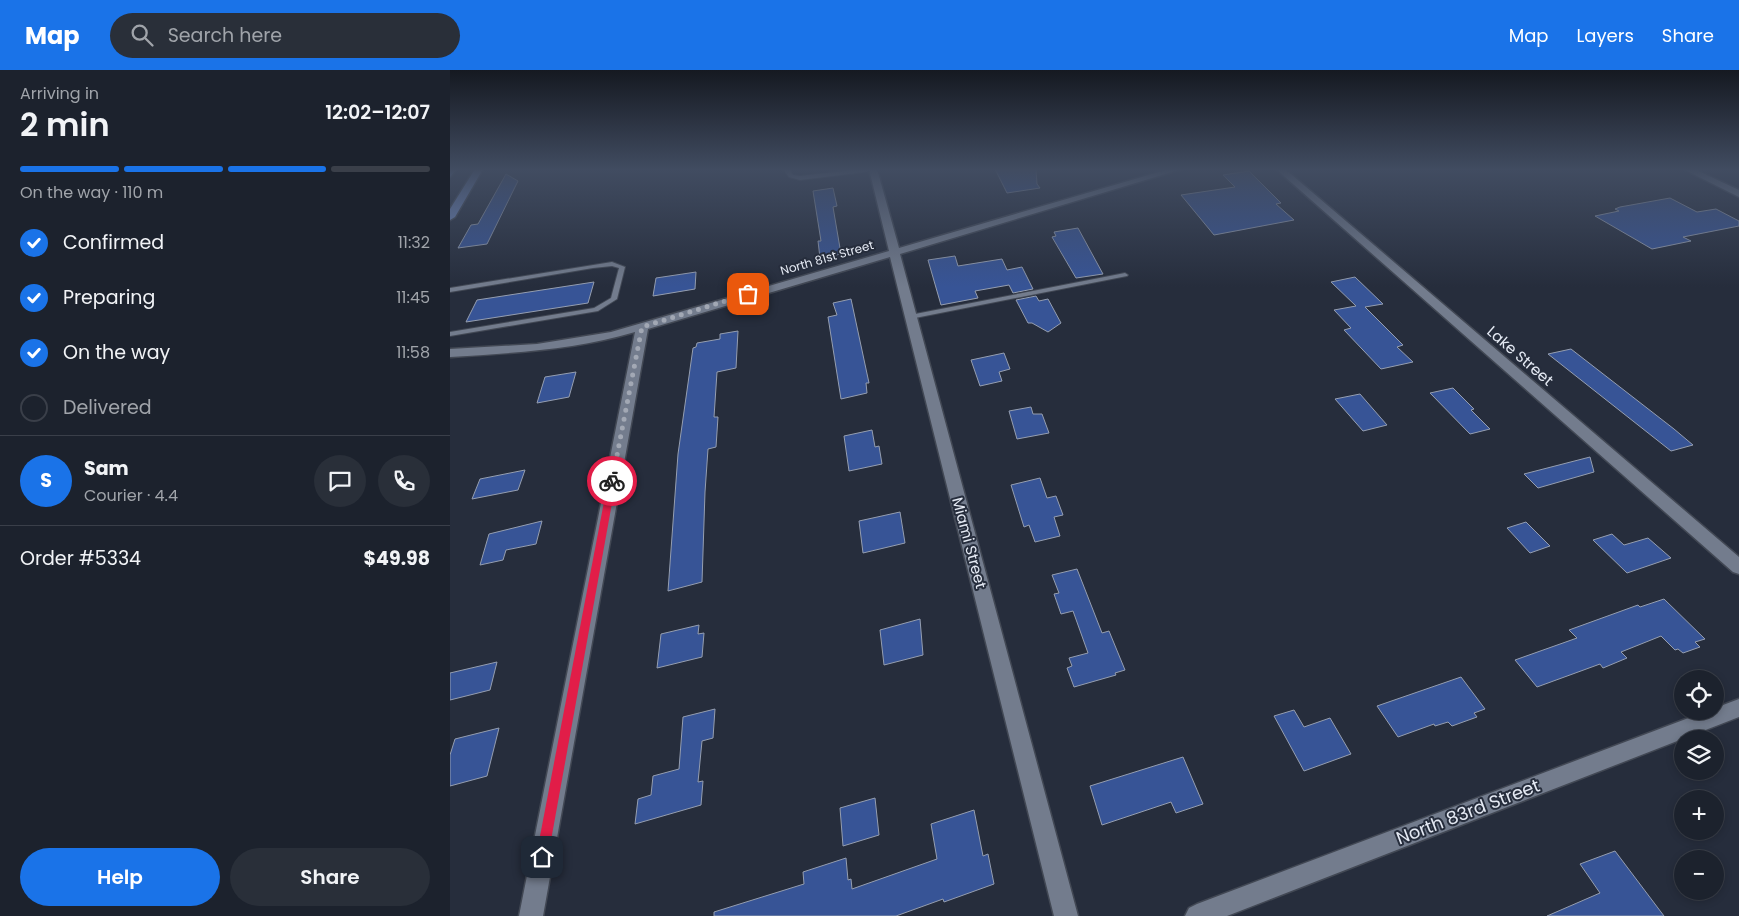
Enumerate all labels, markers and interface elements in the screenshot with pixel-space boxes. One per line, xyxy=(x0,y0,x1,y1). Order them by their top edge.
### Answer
search box xyxy=(110,13,460,58)
text: Map xyxy=(25,19,80,52)
icon: search xyxy=(128,21,156,49)
text: Search here xyxy=(168,22,282,49)
text: Map xyxy=(1509,23,1549,48)
text: Layers xyxy=(1577,23,1634,48)
text: Share xyxy=(1662,23,1714,48)
text: Arriving in xyxy=(20,82,99,105)
text: 12:02–12:07 xyxy=(325,99,430,126)
text: 2 min xyxy=(20,102,110,147)
text: On the way · 110 m xyxy=(20,181,163,204)
icon: check xyxy=(20,229,48,257)
text: Confirmed xyxy=(63,229,164,256)
text: 11:32 xyxy=(398,231,430,254)
street label: North 81st Street xyxy=(778,236,875,279)
pin xyxy=(727,273,769,315)
icon: bag xyxy=(734,280,762,308)
icon: check xyxy=(20,284,48,312)
text: Preparing xyxy=(63,284,155,311)
text: 11:45 xyxy=(396,286,430,309)
street label: Lake Street xyxy=(1483,321,1558,390)
icon: check xyxy=(20,339,48,367)
text: On the way xyxy=(63,339,170,366)
text: 11:58 xyxy=(396,341,430,364)
text: Delivered xyxy=(63,394,152,421)
text: Sam xyxy=(84,455,129,482)
button: chat xyxy=(314,455,366,507)
button: phone xyxy=(378,455,430,507)
courier xyxy=(587,456,637,506)
text: S xyxy=(40,467,52,494)
icon: bike xyxy=(598,467,626,495)
text: Courier · 4.4 xyxy=(84,484,178,507)
street label: Miami Street xyxy=(947,495,992,591)
text: Order #5334 xyxy=(20,545,141,572)
text: $49.98 xyxy=(364,545,430,572)
map controls xyxy=(1674,670,1724,900)
button: locate xyxy=(1674,670,1724,720)
button: layers xyxy=(1674,730,1724,780)
street label: North 83rd Street xyxy=(1392,773,1543,850)
button: + xyxy=(1674,790,1724,840)
pin xyxy=(521,836,563,878)
icon: home xyxy=(528,843,556,871)
button: Help xyxy=(20,848,220,906)
button: Share xyxy=(230,848,430,906)
button: − xyxy=(1674,850,1724,900)

